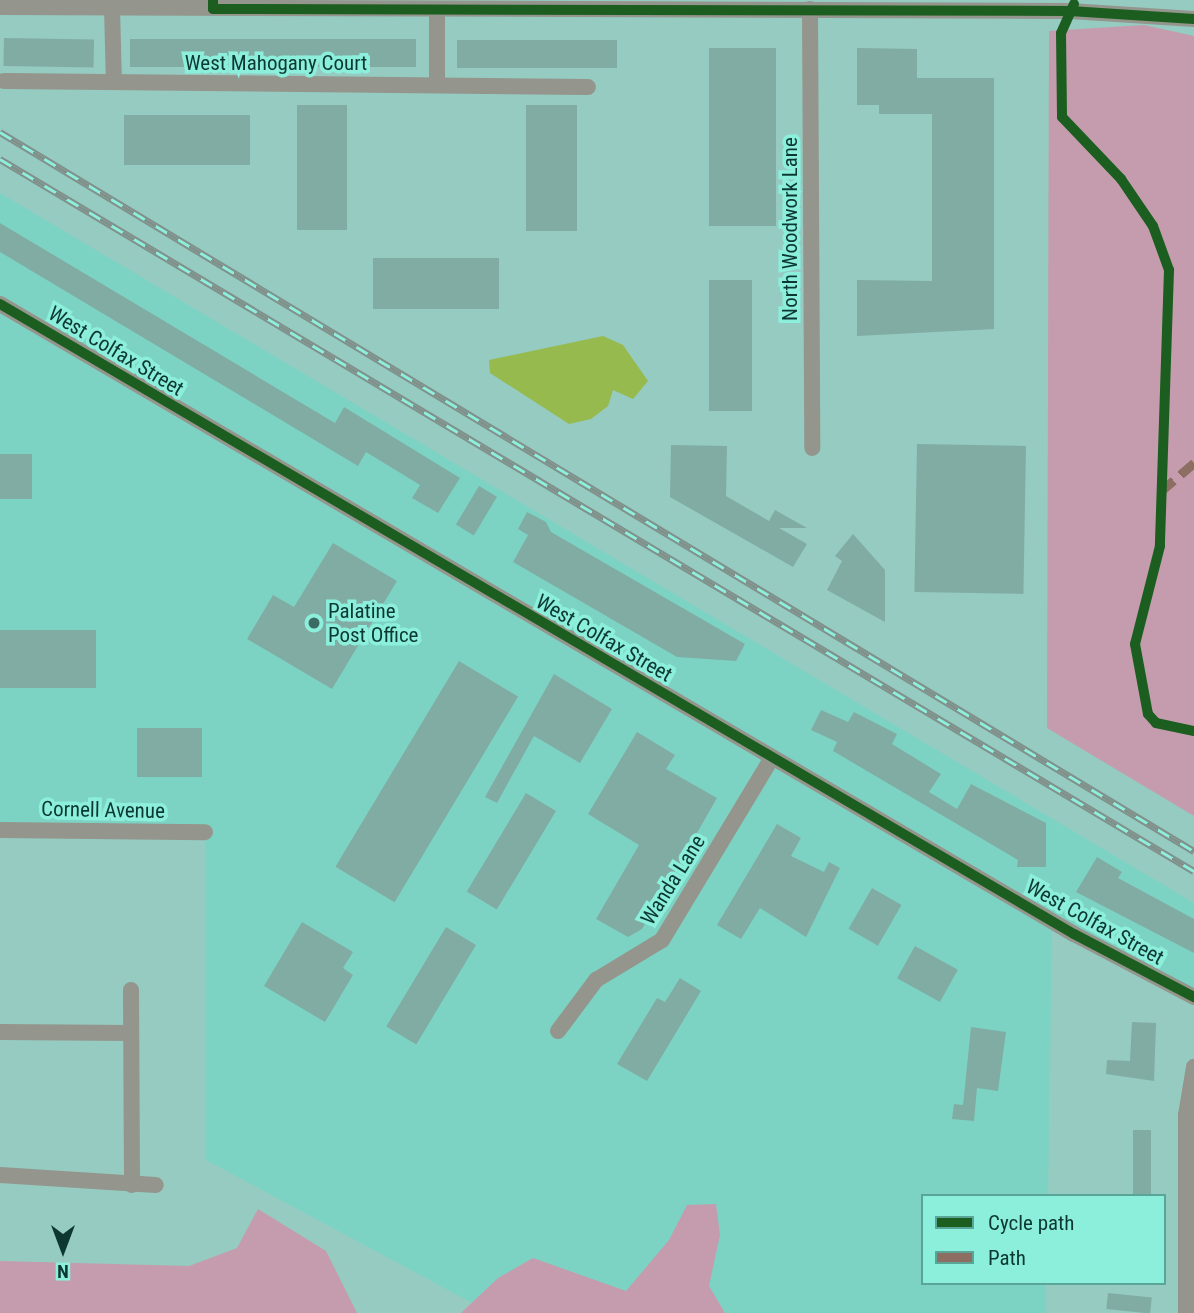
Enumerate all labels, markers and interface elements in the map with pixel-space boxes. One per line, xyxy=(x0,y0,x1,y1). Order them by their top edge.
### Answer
street label: West Mahogany Court xyxy=(185,50,367,76)
street label: North Woodwork Lane xyxy=(777,137,803,321)
street label: West Colfax Street xyxy=(44,301,188,401)
street label: West Colfax Street xyxy=(531,589,677,687)
place label: Palatine Post Office xyxy=(328,598,418,648)
marker: Palatine Post Office xyxy=(306,615,322,631)
street label: Cornell Avenue xyxy=(41,796,165,824)
street label: Wanda Lane xyxy=(635,830,711,930)
street label: West Colfax Street xyxy=(1022,874,1168,970)
legend xyxy=(921,1194,1166,1285)
text: Cycle path xyxy=(988,1211,1074,1235)
north arrow xyxy=(28,1215,98,1285)
text: Path xyxy=(988,1246,1026,1270)
text: N xyxy=(57,1260,69,1283)

